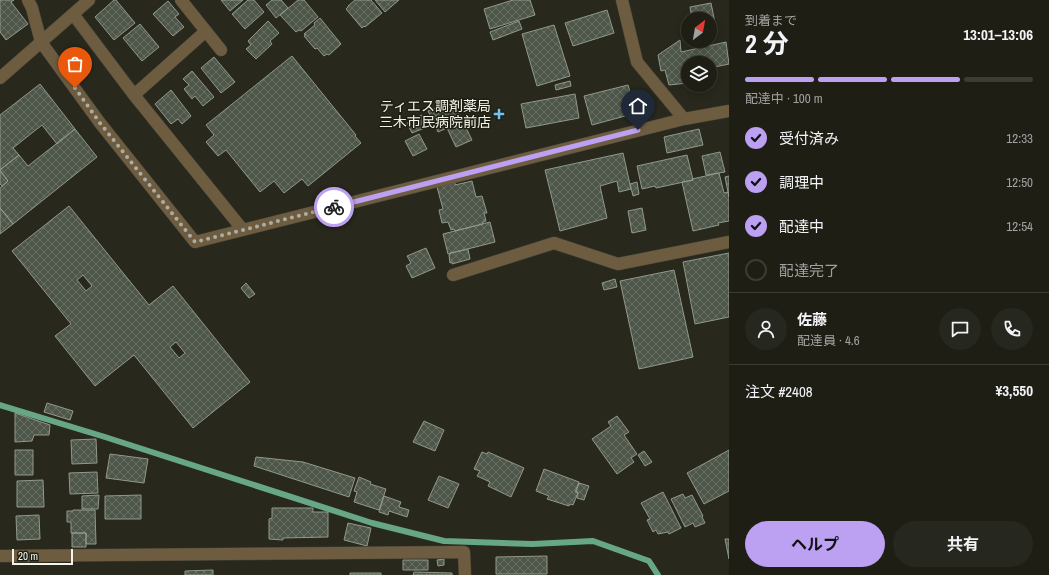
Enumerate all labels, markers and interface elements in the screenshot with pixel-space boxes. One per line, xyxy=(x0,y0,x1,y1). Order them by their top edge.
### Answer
north arrow xyxy=(681,12,717,48)
map controls xyxy=(681,12,717,92)
text: 到着まで xyxy=(745,12,797,29)
text: 13:01–13:06 xyxy=(963,24,1033,45)
text: 2 分 xyxy=(745,26,789,61)
pin xyxy=(58,47,92,88)
icon: bag xyxy=(64,53,86,75)
button: layers xyxy=(681,56,717,92)
pin xyxy=(621,89,655,130)
text: 配達中 · 100 m xyxy=(745,90,823,107)
icon: home xyxy=(627,95,649,117)
place label: ティエス調剤薬局 三木市民病院前店 xyxy=(379,97,491,131)
marker: ティエス調剤薬局 三木市民病院前店 xyxy=(494,109,504,119)
icon: check xyxy=(745,127,767,149)
text: 受付済み xyxy=(779,128,839,149)
text: 12:33 xyxy=(1006,130,1033,147)
icon: check xyxy=(745,171,767,193)
text: 調理中 xyxy=(779,172,824,193)
text: 12:50 xyxy=(1006,174,1033,191)
courier xyxy=(314,187,354,227)
icon: bike xyxy=(323,196,345,218)
icon: check xyxy=(745,215,767,237)
text: 配達中 xyxy=(779,216,824,237)
text: 12:54 xyxy=(1006,218,1033,235)
text: 配達完了 xyxy=(779,260,839,281)
button: person xyxy=(745,308,787,350)
button: chat xyxy=(939,308,981,350)
button: phone xyxy=(991,308,1033,350)
text: 佐藤 xyxy=(797,309,827,330)
text: 配達員 · 4.6 xyxy=(797,332,860,349)
text: ¥3,550 xyxy=(995,380,1033,401)
text: 注文 #2408 xyxy=(745,381,813,402)
button: ヘルプ xyxy=(745,521,885,567)
button: 共有 xyxy=(893,521,1033,567)
scale bar xyxy=(12,547,73,566)
text: 20 m xyxy=(18,549,38,563)

